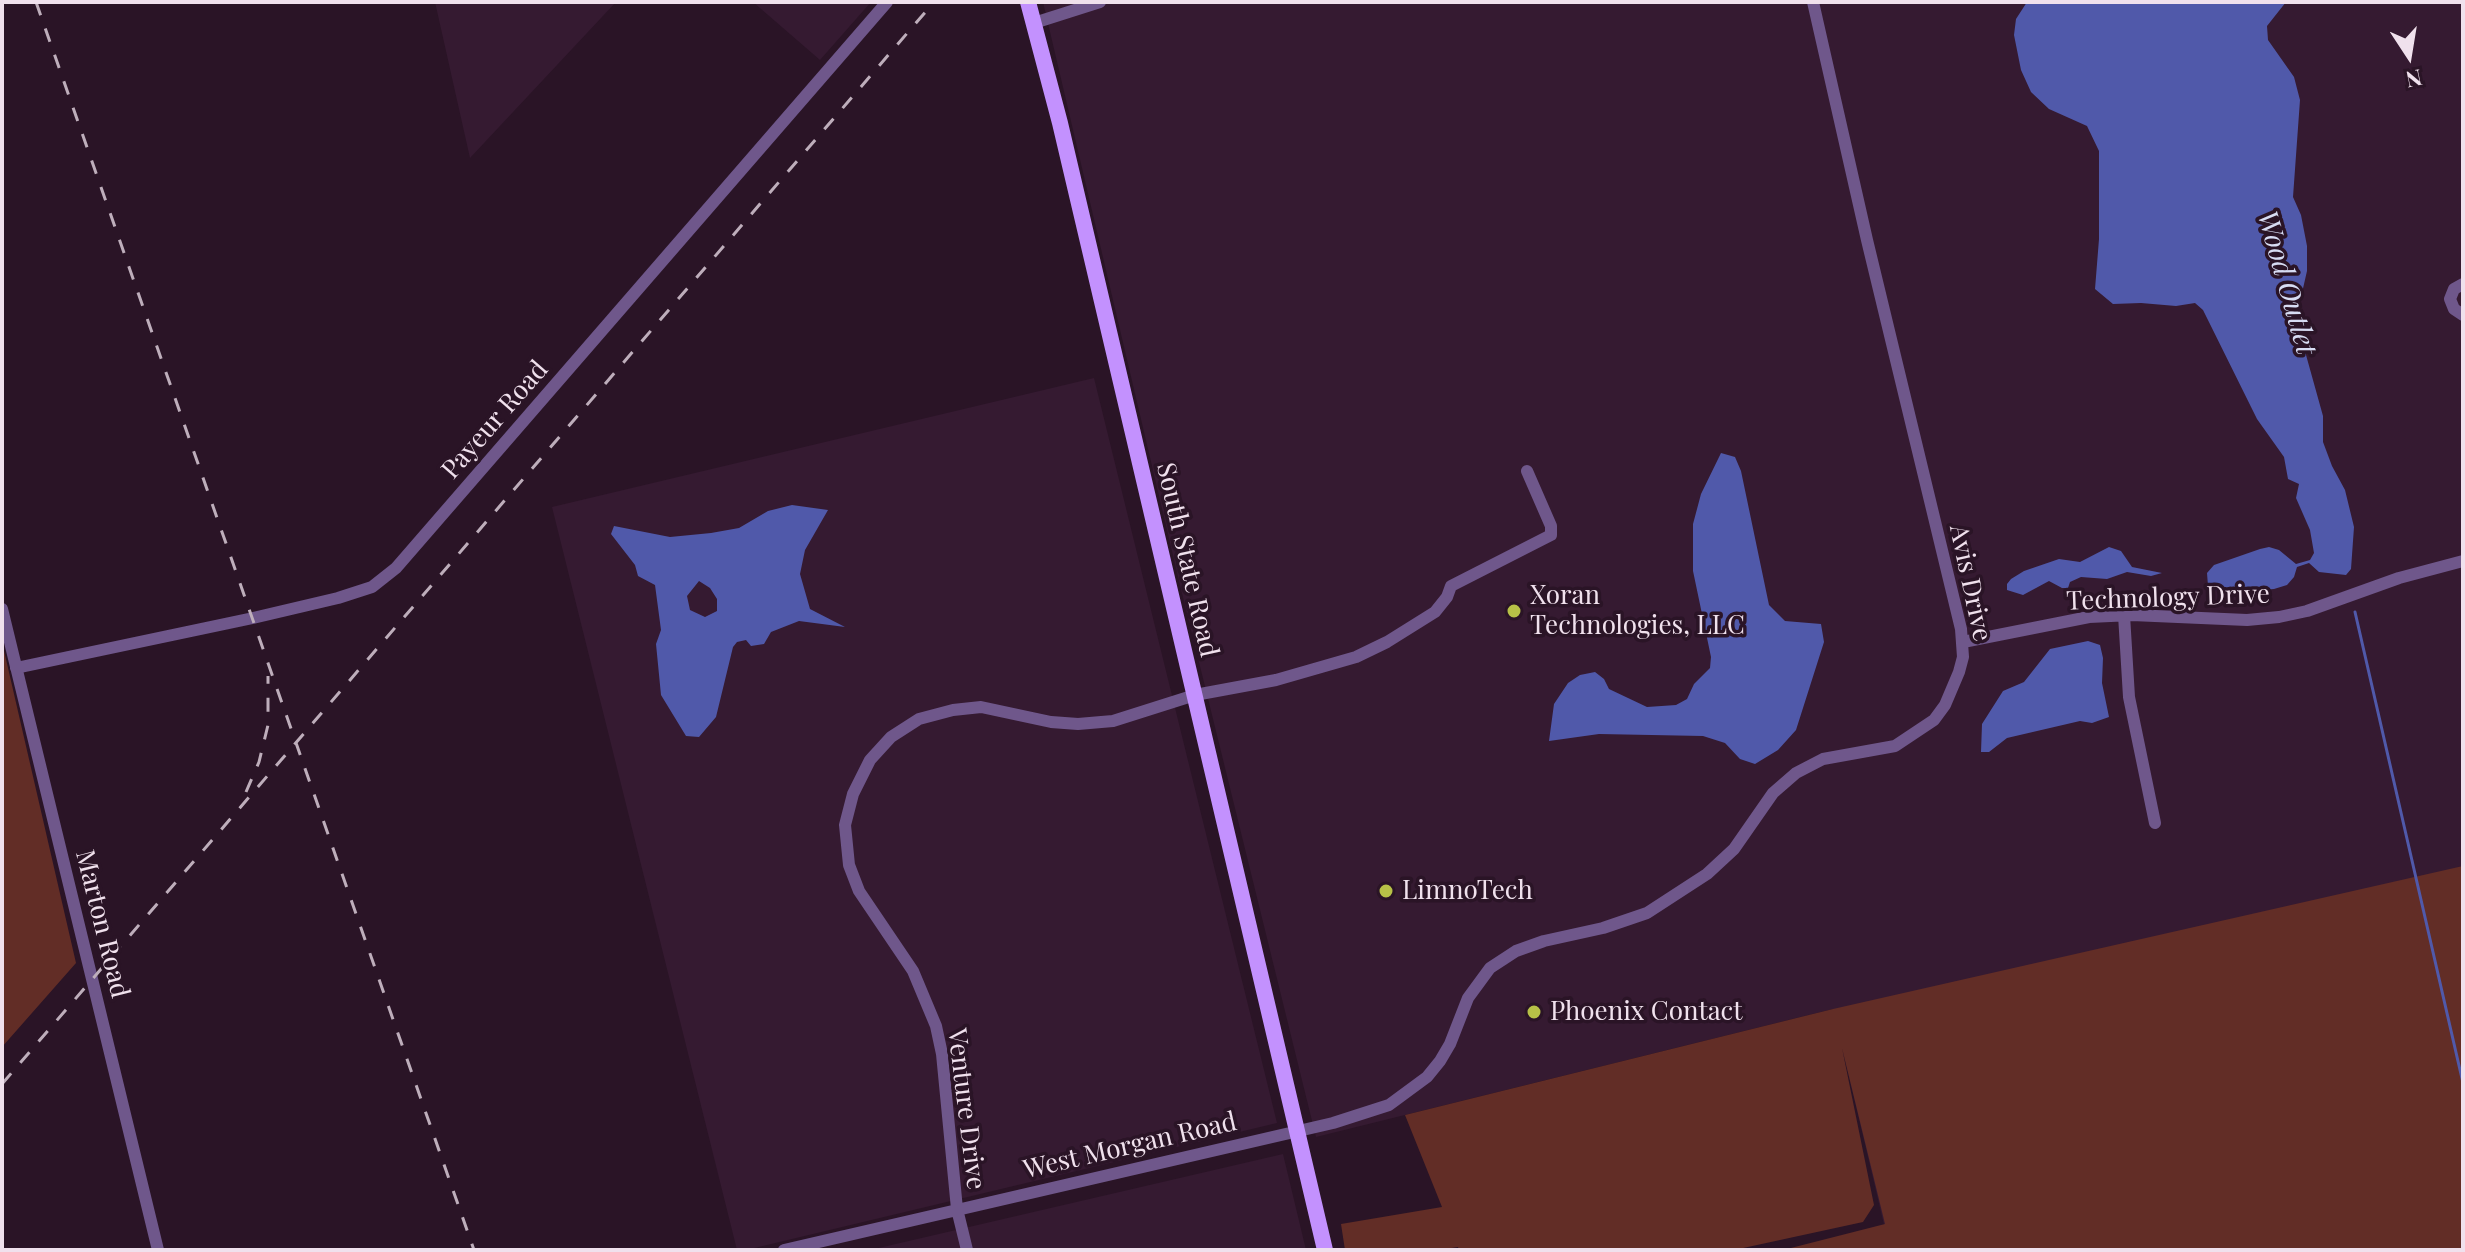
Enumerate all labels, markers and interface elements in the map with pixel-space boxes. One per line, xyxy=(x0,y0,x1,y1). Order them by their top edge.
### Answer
north arrow xyxy=(2369,16,2449,96)
text: N xyxy=(2403,63,2425,96)
water label: Wood Outlet xyxy=(2249,207,2323,359)
street label: Payeur Road xyxy=(435,355,555,485)
street label: South State Road xyxy=(1149,460,1225,660)
street label: Avis Drive xyxy=(1942,522,1998,644)
street label: Technology Drive xyxy=(2066,579,2270,617)
place label: Xoran Technologies, LLC xyxy=(1530,580,1745,642)
marker: Xoran Technologies, LLC xyxy=(1505,602,1523,620)
street label: Marton Road xyxy=(69,847,135,1001)
place label: LimnoTech xyxy=(1402,875,1533,907)
marker: LimnoTech xyxy=(1377,882,1395,900)
place label: Phoenix Contact xyxy=(1550,996,1742,1028)
marker: Phoenix Contact xyxy=(1525,1003,1543,1021)
street label: Venture Drive xyxy=(941,1027,991,1191)
street label: West Morgan Road xyxy=(1020,1106,1240,1186)

